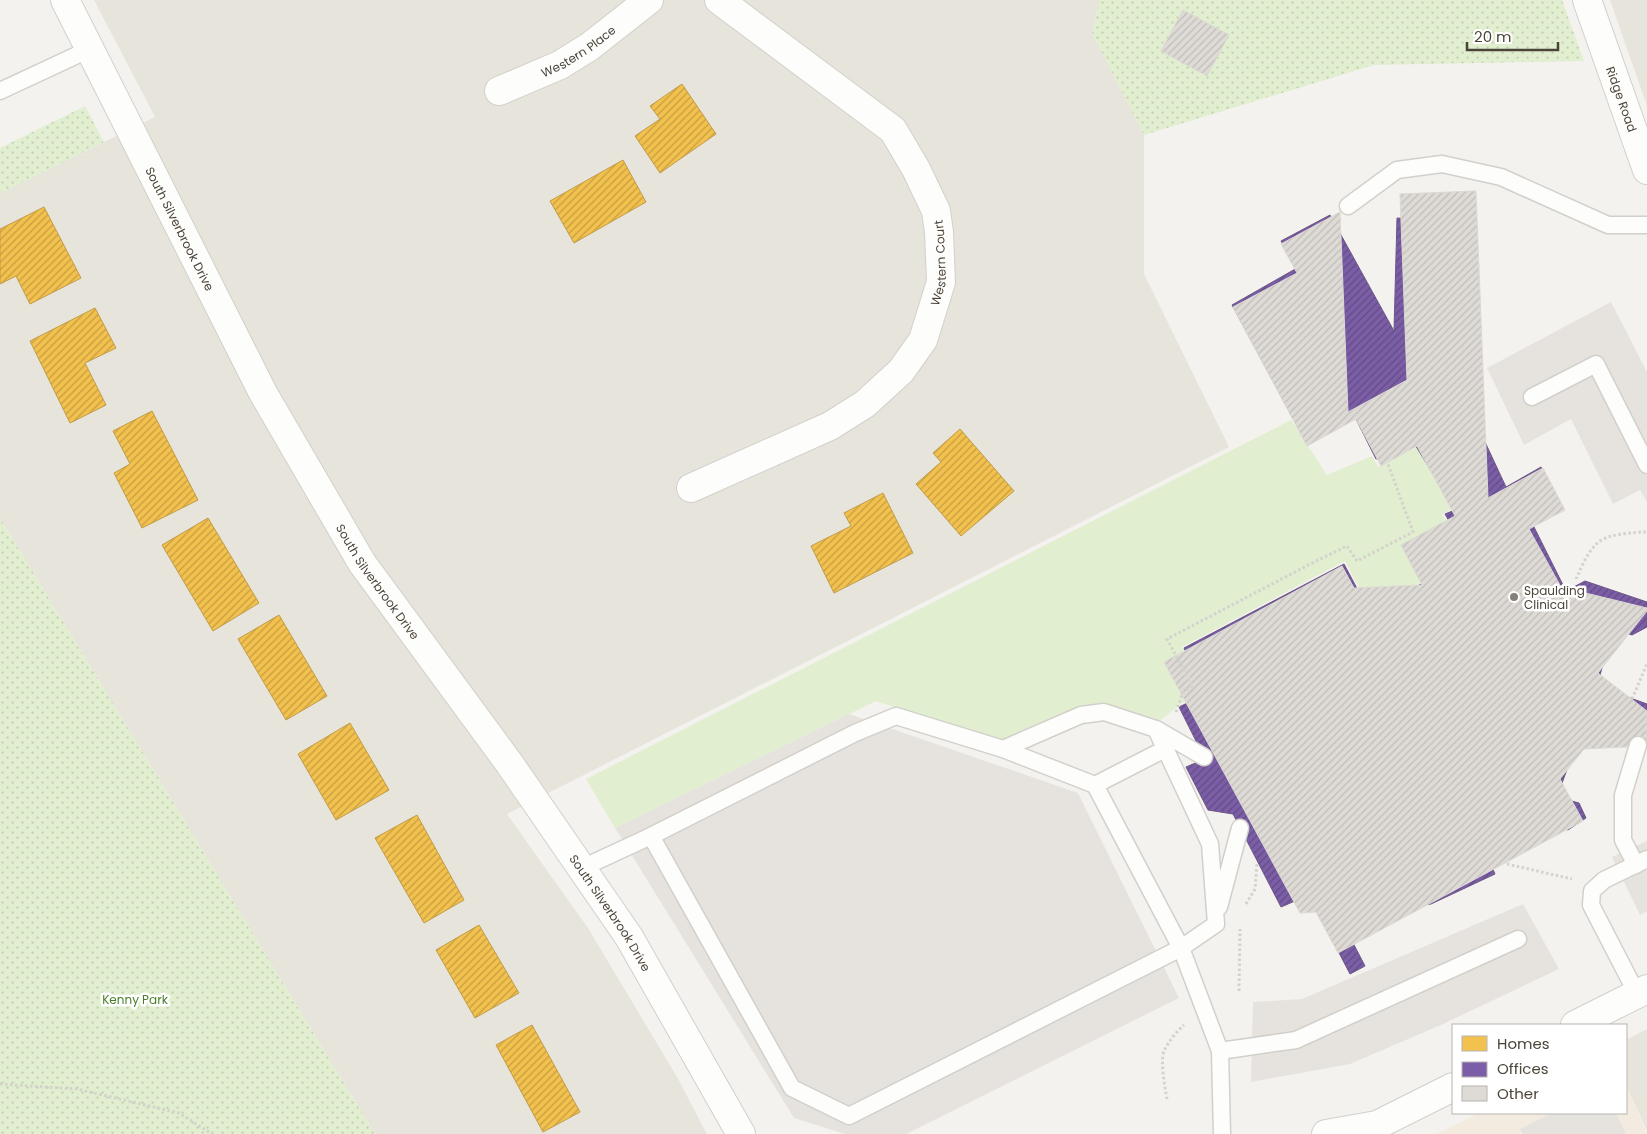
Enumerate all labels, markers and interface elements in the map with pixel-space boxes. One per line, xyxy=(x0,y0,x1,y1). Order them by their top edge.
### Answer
scale bar xyxy=(1467,20,1558,52)
street label: Western Place xyxy=(538,21,619,81)
text: 20 m xyxy=(1474,26,1512,47)
street label: Ridge Road xyxy=(1603,64,1641,134)
street label: South Silverbrook Drive xyxy=(142,164,219,294)
street label: Western Court xyxy=(926,219,949,308)
street label: South Silverbrook Drive xyxy=(332,521,424,643)
place label: Spaulding Clinical xyxy=(1524,582,1585,613)
marker: Spaulding Clinical xyxy=(1508,591,1520,603)
street label: South Silverbrook Drive xyxy=(566,851,655,974)
park label: Kenny Park xyxy=(102,991,169,1008)
legend xyxy=(1452,1024,1627,1114)
text: Homes xyxy=(1497,1033,1550,1054)
text: Offices xyxy=(1497,1058,1549,1079)
text: Other xyxy=(1497,1083,1539,1104)

